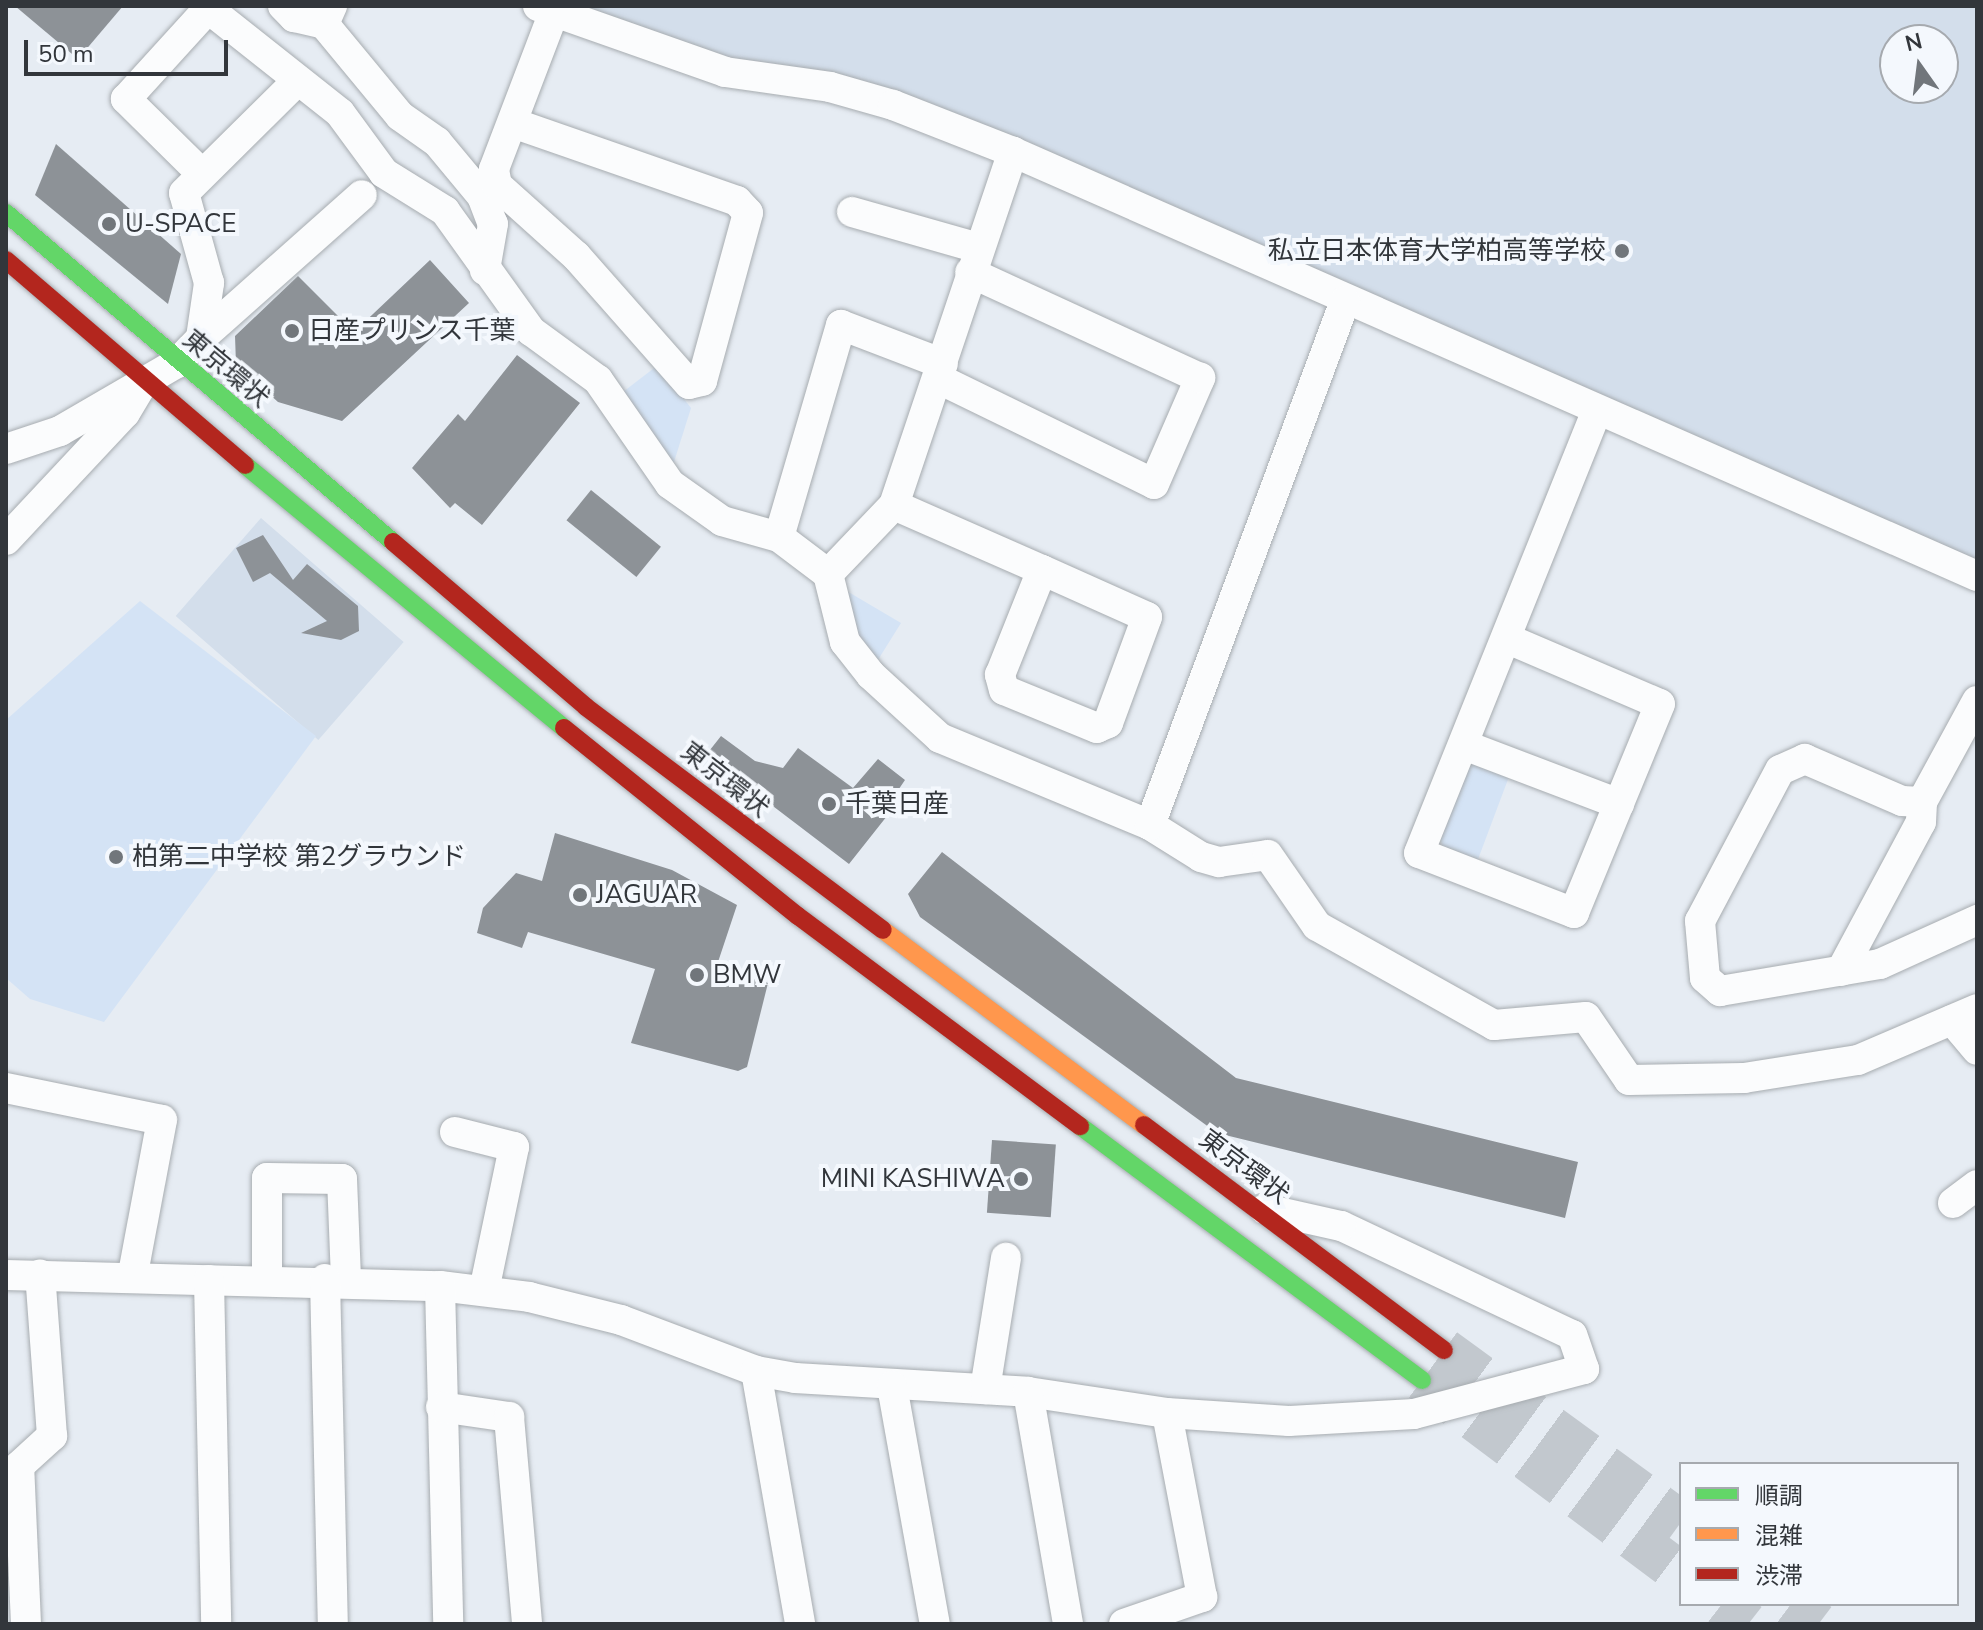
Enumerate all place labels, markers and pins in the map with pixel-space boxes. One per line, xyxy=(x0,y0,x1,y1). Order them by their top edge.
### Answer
place label: U-SPACE xyxy=(125,208,236,240)
marker: U-SPACE xyxy=(100,215,118,233)
place label: 私立日本体育大学柏高等学校 xyxy=(1268,235,1606,267)
marker: 私立日本体育大学柏高等学校 xyxy=(1613,242,1631,260)
place label: 日産プリンス千葉 xyxy=(308,315,516,347)
marker: 日産プリンス千葉 xyxy=(283,322,301,340)
place label: 千葉日産 xyxy=(845,788,949,820)
marker: 千葉日産 xyxy=(820,795,838,813)
place label: 柏第二中学校 第2グラウンド xyxy=(132,841,466,873)
marker: 柏第二中学校 第2グラウンド xyxy=(107,848,125,866)
place label: JAGUAR xyxy=(596,879,697,911)
marker: JAGUAR xyxy=(571,886,589,904)
place label: BMW xyxy=(713,959,781,991)
marker: BMW xyxy=(688,966,706,984)
place label: MINI KASHIWA xyxy=(821,1163,1005,1195)
marker: MINI KASHIWA xyxy=(1012,1170,1030,1188)

